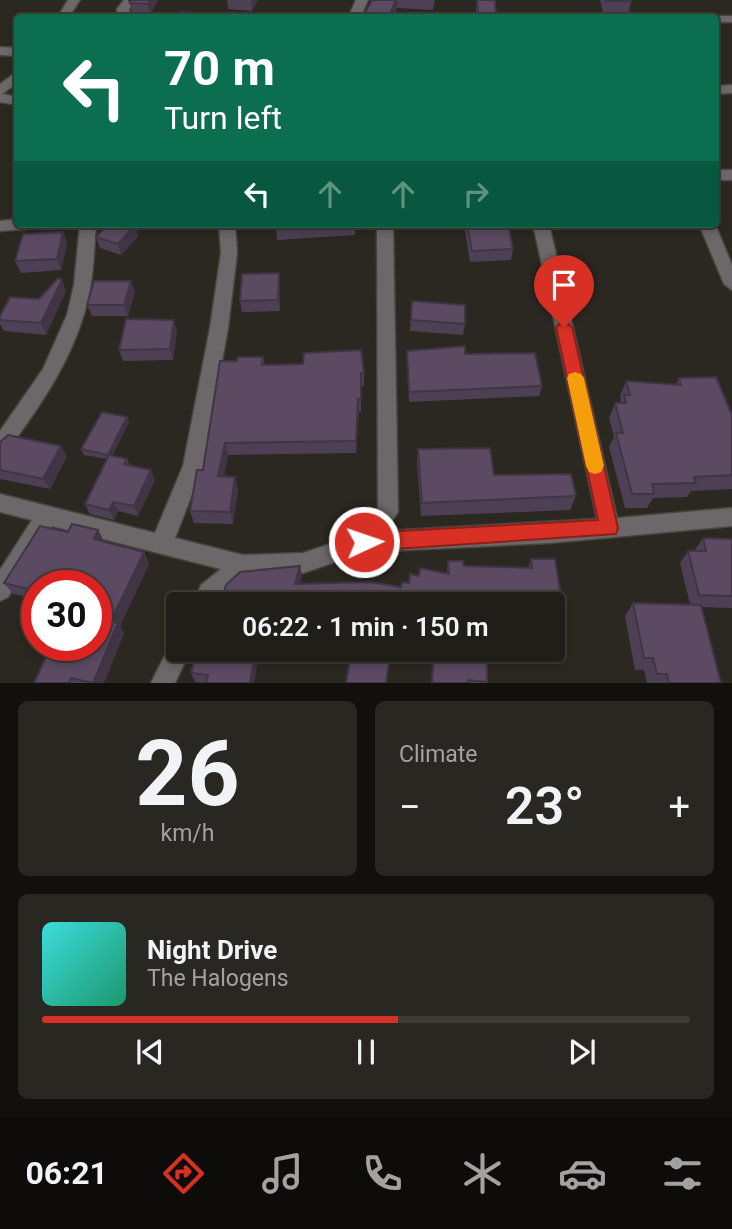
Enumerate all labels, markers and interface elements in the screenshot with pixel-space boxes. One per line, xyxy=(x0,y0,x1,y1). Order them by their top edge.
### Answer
text: 70 m xyxy=(164,40,275,97)
icon: left xyxy=(49,42,140,133)
text: Turn left xyxy=(164,99,282,137)
icon: left xyxy=(238,175,276,213)
icon: ahead xyxy=(311,175,349,213)
icon: ahead xyxy=(384,175,422,213)
icon: right xyxy=(457,175,495,213)
pin xyxy=(534,255,594,327)
icon: arrive xyxy=(545,266,583,304)
position arrow xyxy=(327,505,401,579)
speed limit sign: 30 xyxy=(21,570,112,661)
text: 06:22 · 1 min · 150 m xyxy=(242,612,489,642)
text: 26 xyxy=(135,721,240,827)
text: Climate xyxy=(399,741,478,768)
text: 23° xyxy=(505,776,584,837)
text: − xyxy=(399,785,421,829)
text: + xyxy=(668,785,690,829)
text: km/h xyxy=(161,820,215,847)
text: Night Drive xyxy=(147,935,277,965)
text: The Halogens xyxy=(147,965,289,992)
icon: previous xyxy=(131,1033,169,1071)
icon: pause xyxy=(347,1033,385,1071)
icon: next xyxy=(563,1033,601,1071)
icon: directions xyxy=(159,1149,208,1198)
icon: music xyxy=(258,1149,307,1198)
icon: phone xyxy=(358,1149,407,1198)
icon: climate xyxy=(458,1149,507,1198)
icon: car xyxy=(558,1149,607,1198)
icon: filters xyxy=(658,1149,707,1198)
text: 06:21 xyxy=(25,1154,108,1192)

